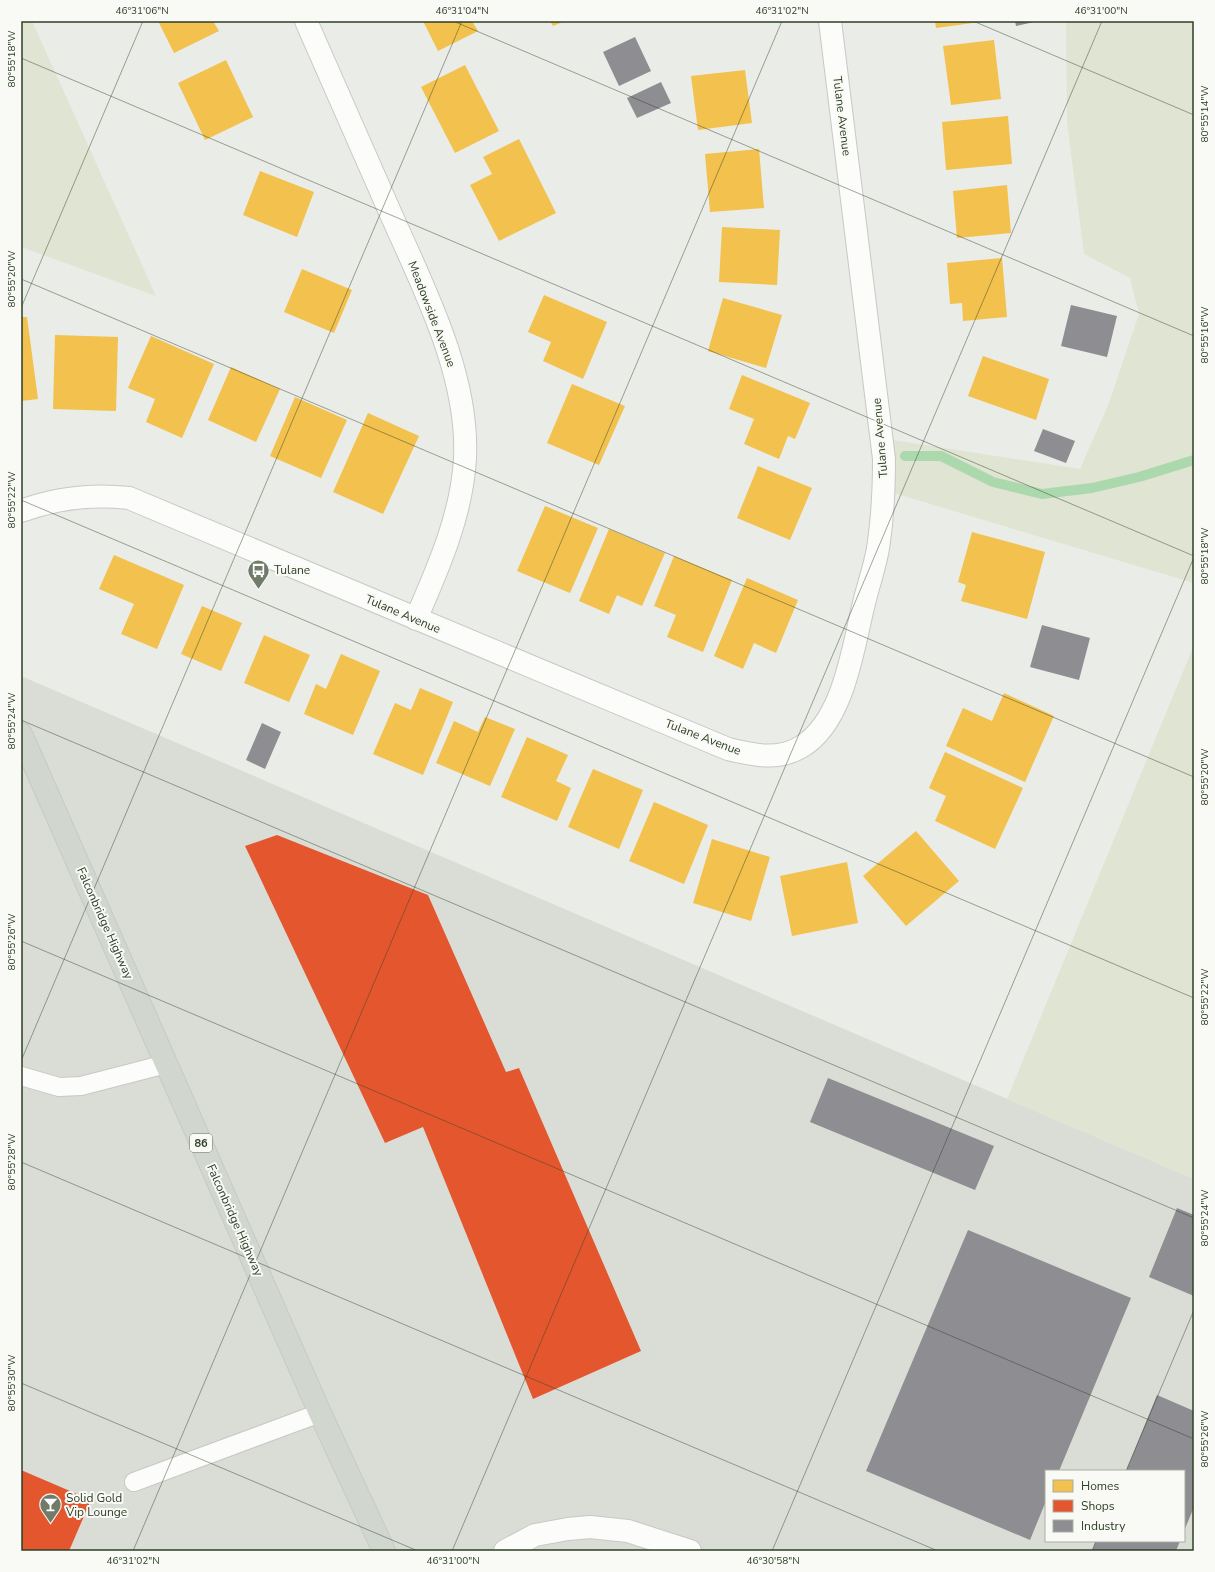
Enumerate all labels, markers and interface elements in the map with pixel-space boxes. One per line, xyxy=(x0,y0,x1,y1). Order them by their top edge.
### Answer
text: 46°31'06"N xyxy=(115,4,169,18)
text: 46°31'04"N xyxy=(435,4,489,18)
text: 46°31'02"N xyxy=(755,4,809,18)
text: 46°31'00"N xyxy=(1074,4,1128,18)
text: 80°55'18"W xyxy=(5,31,19,87)
street label: Tulane Avenue xyxy=(829,75,855,157)
text: 80°55'14"W xyxy=(1198,86,1212,142)
text: 80°55'20"W xyxy=(5,251,19,307)
street label: Meadowside Avenue xyxy=(404,259,460,369)
text: 80°55'16"W xyxy=(1198,307,1212,363)
street label: Tulane Avenue xyxy=(869,397,891,479)
text: 80°55'22"W xyxy=(5,472,19,528)
text: 80°55'18"W xyxy=(1198,528,1212,584)
bus stop icon: Tulane xyxy=(246,557,272,590)
place label: Tulane xyxy=(274,562,310,578)
street label: Tulane Avenue xyxy=(363,591,443,637)
text: 80°55'24"W xyxy=(5,693,19,749)
street label: Tulane Avenue xyxy=(663,715,743,759)
text: 80°55'20"W xyxy=(1198,749,1212,805)
street label: Falconbridge Highway xyxy=(73,865,137,982)
text: 80°55'26"W xyxy=(5,914,19,970)
text: 80°55'22"W xyxy=(1198,969,1212,1025)
text: 80°55'28"W xyxy=(5,1134,19,1190)
road number: 86 xyxy=(190,1134,212,1152)
street label: Falconbridge Highway xyxy=(203,1162,267,1279)
text: 80°55'24"W xyxy=(1198,1190,1212,1246)
text: 80°55'30"W xyxy=(5,1355,19,1411)
text: 80°55'26"W xyxy=(1198,1411,1212,1467)
legend xyxy=(1045,1470,1185,1542)
text: Homes xyxy=(1081,1478,1119,1494)
place label: Solid Gold Vip Lounge xyxy=(65,1490,127,1520)
bar icon: Solid Gold Vip Lounge xyxy=(37,1492,63,1525)
text: Shops xyxy=(1081,1498,1115,1514)
text: Industry xyxy=(1081,1518,1126,1534)
text: 46°31'02"N xyxy=(106,1554,160,1568)
text: 46°31'00"N xyxy=(426,1554,480,1568)
text: 46°30'58"N xyxy=(746,1554,800,1568)

